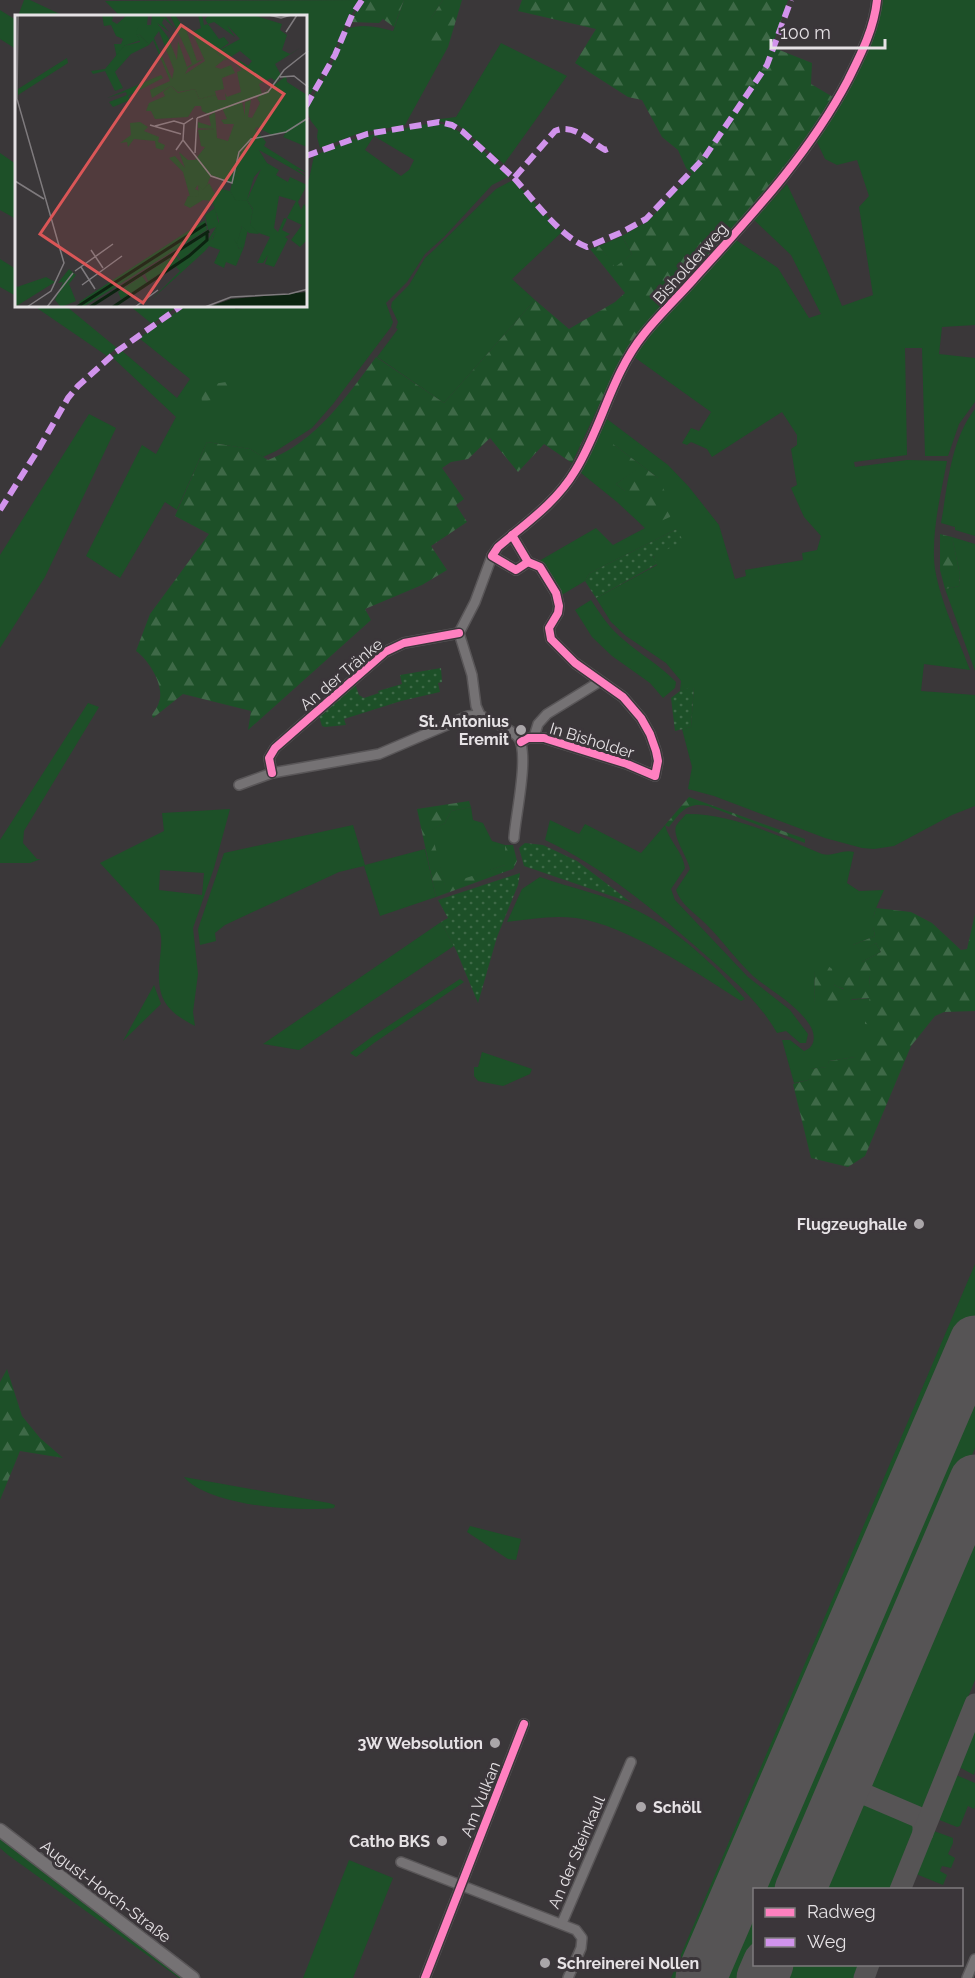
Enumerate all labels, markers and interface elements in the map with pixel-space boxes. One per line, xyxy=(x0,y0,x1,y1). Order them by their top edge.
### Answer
scale bar xyxy=(771,12,885,50)
inset map xyxy=(15,15,308,308)
text: 100 m xyxy=(780,22,831,43)
street label: Bisholderweg xyxy=(649,219,732,308)
street label: An der Tränke xyxy=(296,634,386,714)
place label: St. Antonius Eremit xyxy=(419,712,509,749)
street label: In Bisholder xyxy=(547,719,637,762)
marker: St. Antonius Eremit xyxy=(514,723,528,737)
place label: Flugzeughalle xyxy=(797,1215,907,1234)
marker: Flugzeughalle xyxy=(912,1217,926,1231)
place label: 3W Websolution xyxy=(357,1734,483,1753)
marker: 3W Websolution xyxy=(488,1736,502,1750)
street label: Am Vulkan xyxy=(457,1759,504,1840)
street label: An der Steinkaul xyxy=(544,1792,609,1912)
place label: Schöll xyxy=(653,1798,702,1817)
marker: Schöll xyxy=(634,1800,648,1814)
place label: Catho BKS xyxy=(349,1832,430,1851)
marker: Catho BKS xyxy=(435,1834,449,1848)
street label: August-Horch-Straße xyxy=(37,1836,175,1947)
legend xyxy=(753,1888,963,1966)
text: Radweg xyxy=(807,1901,876,1922)
text: Weg xyxy=(807,1931,846,1952)
place label: Schreinerei Nollen xyxy=(557,1954,699,1973)
marker: Schreinerei Nollen xyxy=(538,1956,552,1970)

